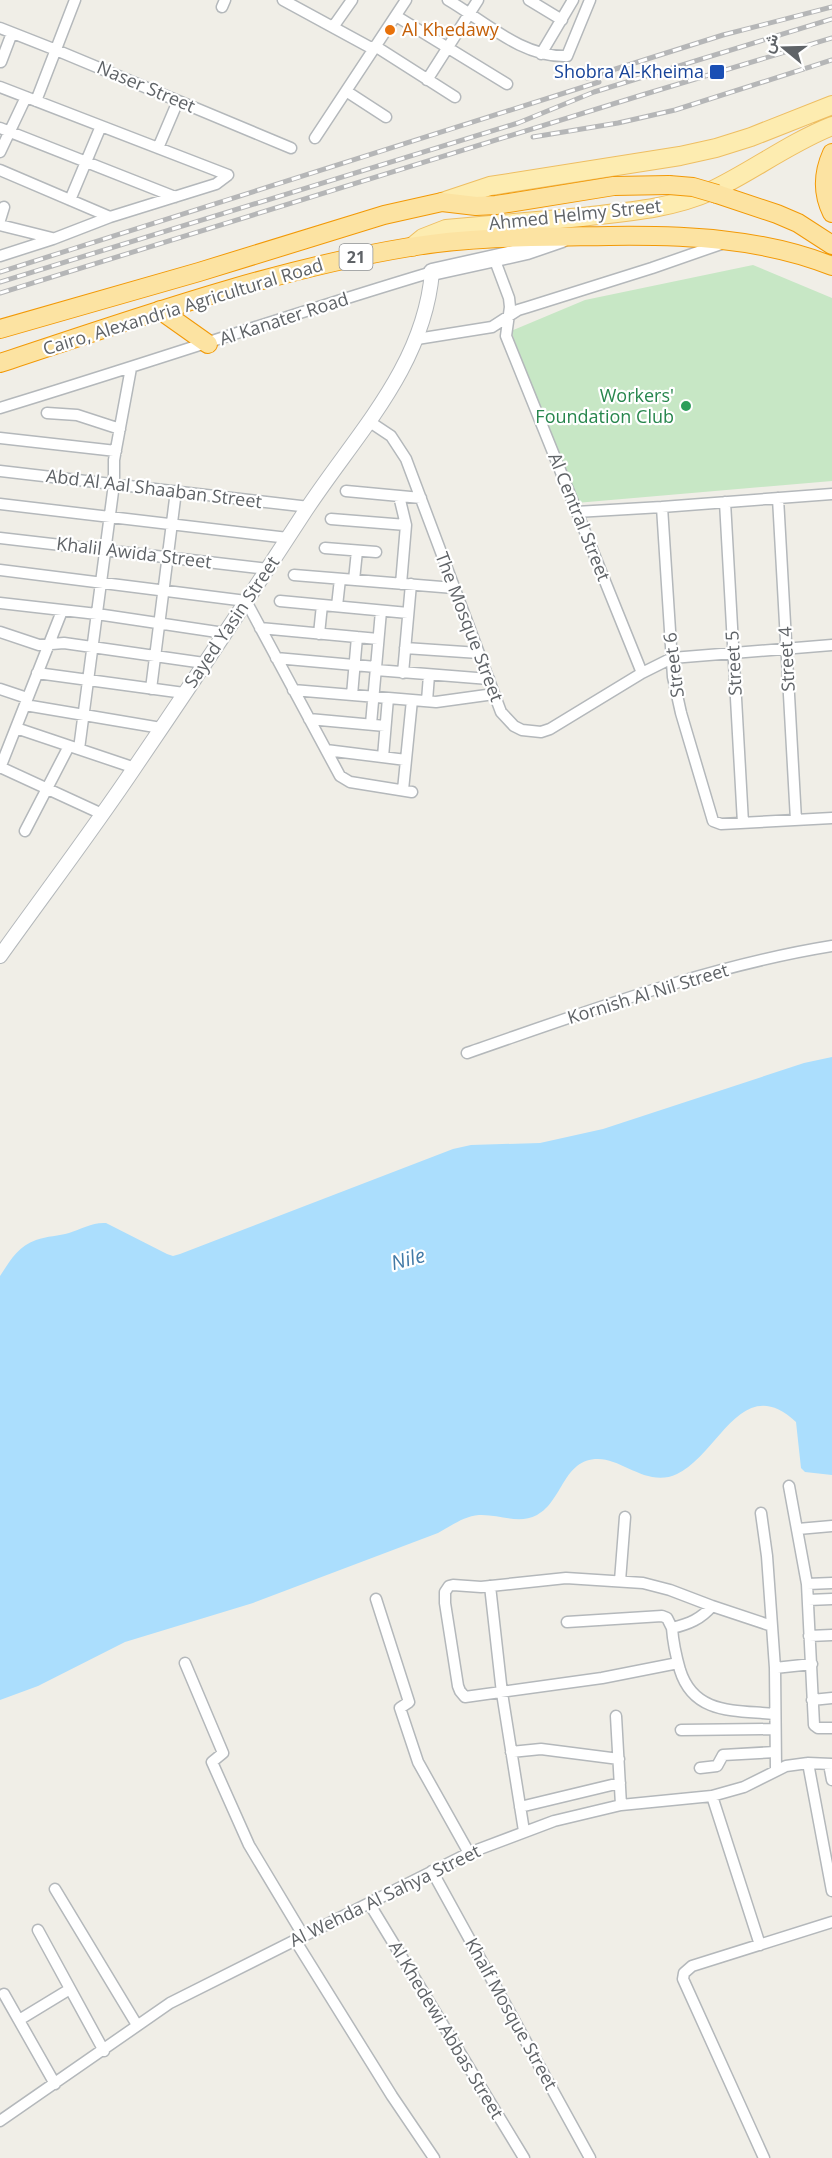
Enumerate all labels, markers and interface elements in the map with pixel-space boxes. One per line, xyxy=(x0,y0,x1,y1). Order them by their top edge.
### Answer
place label: Al Khedawy xyxy=(402,17,500,41)
north arrow xyxy=(754,18,814,78)
marker: Al Khedawy xyxy=(383,23,397,37)
text: ش xyxy=(756,30,783,56)
street label: Naser Street xyxy=(94,55,199,118)
place label: Shobra Al-Kheima xyxy=(554,59,704,83)
marker: Shobra Al-Kheima xyxy=(708,63,726,81)
street label: Ahmed Helmy Street xyxy=(487,193,662,235)
road number: 21 xyxy=(340,244,372,270)
street label: Cairo, Alexandria Agricultural Road xyxy=(40,252,326,360)
street label: Al Kanater Road xyxy=(216,286,351,350)
place label: Workers' Foundation Club xyxy=(535,383,674,428)
marker: Workers' Foundation Club xyxy=(679,399,693,413)
street label: Al Central Street xyxy=(543,449,617,584)
street label: Abd Al Aal Shaaban Street xyxy=(45,463,263,513)
street label: Khalil Awida Street xyxy=(55,531,213,573)
street label: The Mosque Street xyxy=(430,548,510,705)
street label: Sayed Yasin Street xyxy=(178,551,284,692)
street label: Street 4 xyxy=(772,626,800,692)
street label: Street 5 xyxy=(719,630,747,696)
street label: Street 6 xyxy=(657,631,689,699)
street label: Kornish Al Nil Street xyxy=(564,957,731,1029)
water label: Nile xyxy=(388,1241,428,1276)
street label: Al Wehda Al Sahya Street xyxy=(285,1838,484,1952)
street label: Khalf Mosque Street xyxy=(460,1933,564,2094)
street label: Al Khedewi Abbas Street xyxy=(384,1936,510,2123)

